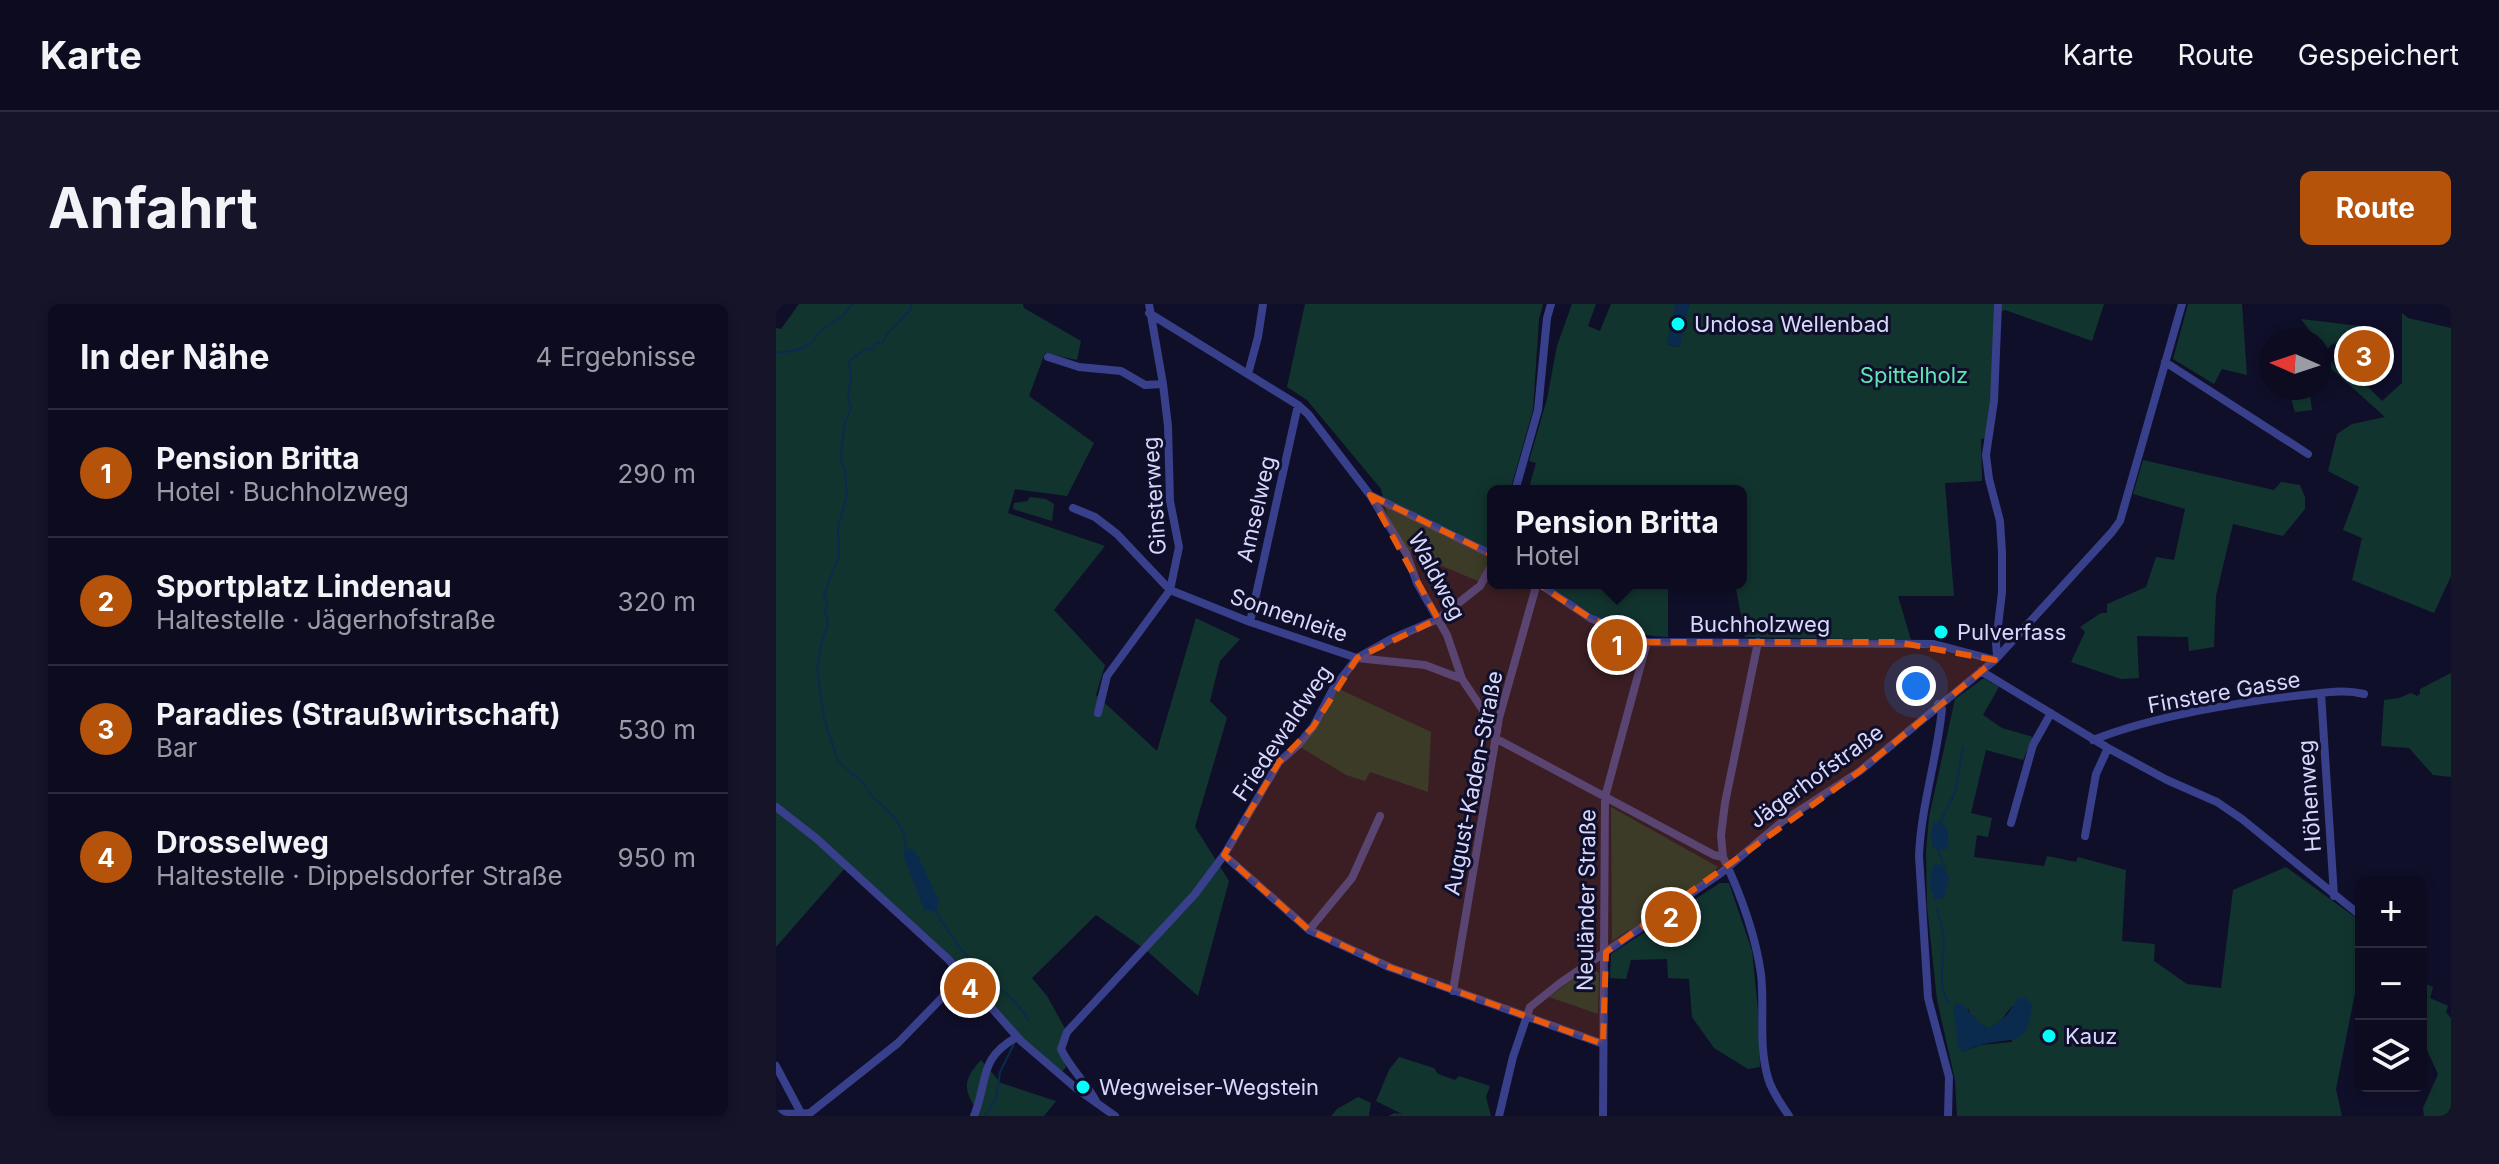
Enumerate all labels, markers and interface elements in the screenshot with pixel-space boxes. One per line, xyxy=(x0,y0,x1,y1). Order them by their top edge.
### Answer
text: Karte xyxy=(40,32,142,78)
text: Karte xyxy=(2063,38,2134,72)
text: Route xyxy=(2178,38,2254,72)
text: Gespeichert xyxy=(2298,38,2459,72)
button: Route xyxy=(2300,171,2451,245)
text: Anfahrt xyxy=(48,174,258,242)
place label: Undosa Wellenbad xyxy=(1694,311,1890,337)
marker: Undosa Wellenbad xyxy=(1669,315,1687,333)
pin: 3 xyxy=(2338,326,2390,386)
north arrow xyxy=(2259,328,2331,400)
text: In der Nähe xyxy=(80,336,269,377)
text: 4 Ergebnisse xyxy=(536,341,696,372)
park label: Spittelholz xyxy=(1860,362,1968,388)
street label: Ginsterweg xyxy=(1137,436,1171,556)
text: Pension Britta xyxy=(156,440,360,476)
street label: Amselweg xyxy=(1231,453,1281,565)
text: 1 xyxy=(100,458,112,489)
text: 290 m xyxy=(618,458,696,489)
text: Hotel · Buchholzweg xyxy=(156,476,409,507)
popup xyxy=(1487,485,1747,589)
text: Pension Britta xyxy=(1515,504,1719,540)
street label: Waldweg xyxy=(1403,528,1471,624)
text: Hotel xyxy=(1515,540,1580,571)
text: Sportplatz Lindenau xyxy=(156,568,452,604)
street label: Sonnenleite xyxy=(1227,583,1351,647)
text: 2 xyxy=(98,586,114,617)
text: 320 m xyxy=(618,586,696,617)
text: Haltestelle · Jägerhofstraße xyxy=(156,604,496,635)
street label: Buchholzweg xyxy=(1690,611,1830,637)
pin: 1 xyxy=(1591,615,1643,675)
place label: Pulverfass xyxy=(1957,619,2066,645)
marker: Pulverfass xyxy=(1932,623,1950,641)
street label: Friedewaldweg xyxy=(1227,660,1337,806)
your location xyxy=(1896,666,1936,706)
street label: Finstere Gasse xyxy=(2146,666,2302,718)
street label: August-Kaden-Straße xyxy=(1438,669,1508,897)
text: Paradies (Straußwirtschaft) xyxy=(156,696,561,732)
text: 3 xyxy=(98,714,114,745)
text: 530 m xyxy=(618,714,696,745)
street label: Jägerhofstraße xyxy=(1744,719,1888,833)
text: Bar xyxy=(156,732,197,763)
street label: Höhenweg xyxy=(2292,739,2326,853)
street label: Neuländer Straße xyxy=(1571,809,1601,991)
text: Drosselweg xyxy=(156,824,329,860)
text: 4 xyxy=(97,842,115,873)
text: 950 m xyxy=(618,842,696,873)
text: Haltestelle · Dippelsdorfer Straße xyxy=(156,860,563,891)
map controls xyxy=(2355,876,2427,1092)
button: + xyxy=(2355,876,2427,948)
pin: 2 xyxy=(1645,887,1697,947)
button: − xyxy=(2355,948,2427,1020)
pin: 4 xyxy=(944,958,996,1018)
button: layers xyxy=(2355,1020,2427,1092)
place label: Kauz xyxy=(2065,1023,2117,1049)
marker: Kauz xyxy=(2040,1027,2058,1045)
place label: Wegweiser-Wegstein xyxy=(1099,1074,1319,1100)
marker: Wegweiser-Wegstein xyxy=(1074,1078,1092,1096)

